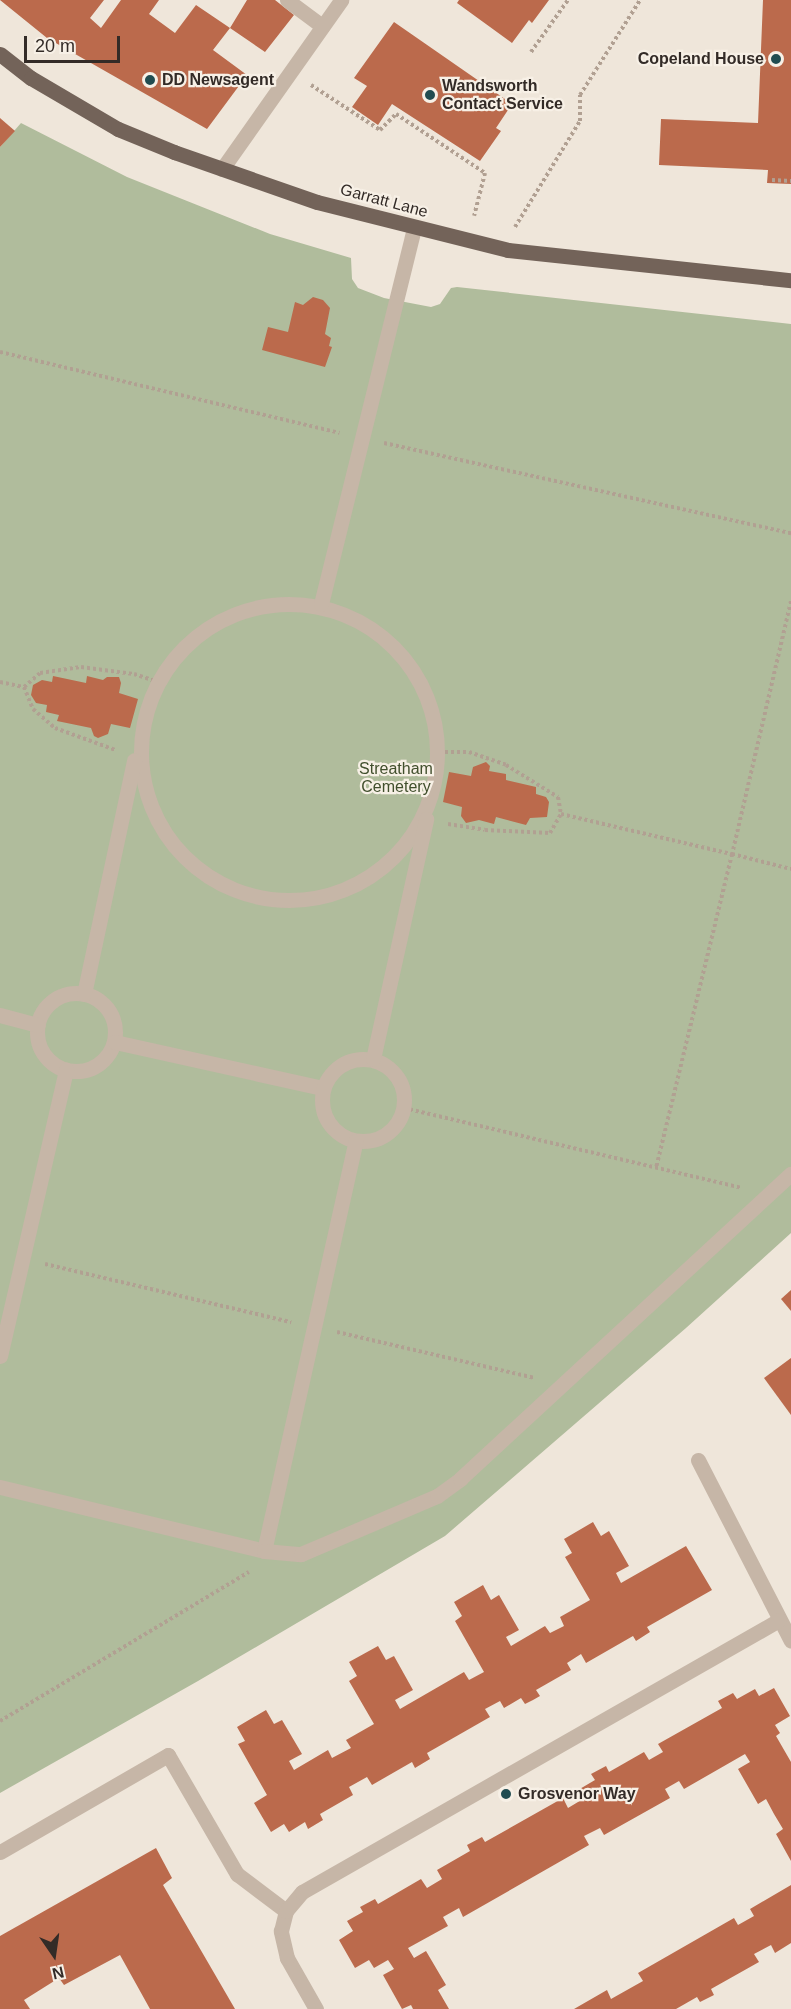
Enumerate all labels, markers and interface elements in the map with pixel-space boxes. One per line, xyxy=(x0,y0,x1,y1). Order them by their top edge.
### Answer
scale bar xyxy=(27,24,123,62)
text: 20 m xyxy=(35,36,75,56)
place label: Copeland House xyxy=(638,49,764,69)
marker: Copeland House xyxy=(769,52,783,66)
place label: DD Newsagent xyxy=(162,70,274,90)
marker: DD Newsagent xyxy=(143,73,157,87)
place label: Wandsworth Contact Service xyxy=(442,76,563,114)
marker: Wandsworth Contact Service xyxy=(423,88,437,102)
street label: Garratt Lane xyxy=(338,180,430,222)
park label: Streatham Cemetery xyxy=(359,759,433,797)
place label: Grosvenor Way xyxy=(518,1784,636,1804)
marker: Grosvenor Way xyxy=(499,1787,513,1801)
north arrow xyxy=(24,1925,84,1985)
text: N xyxy=(51,1963,66,1983)

